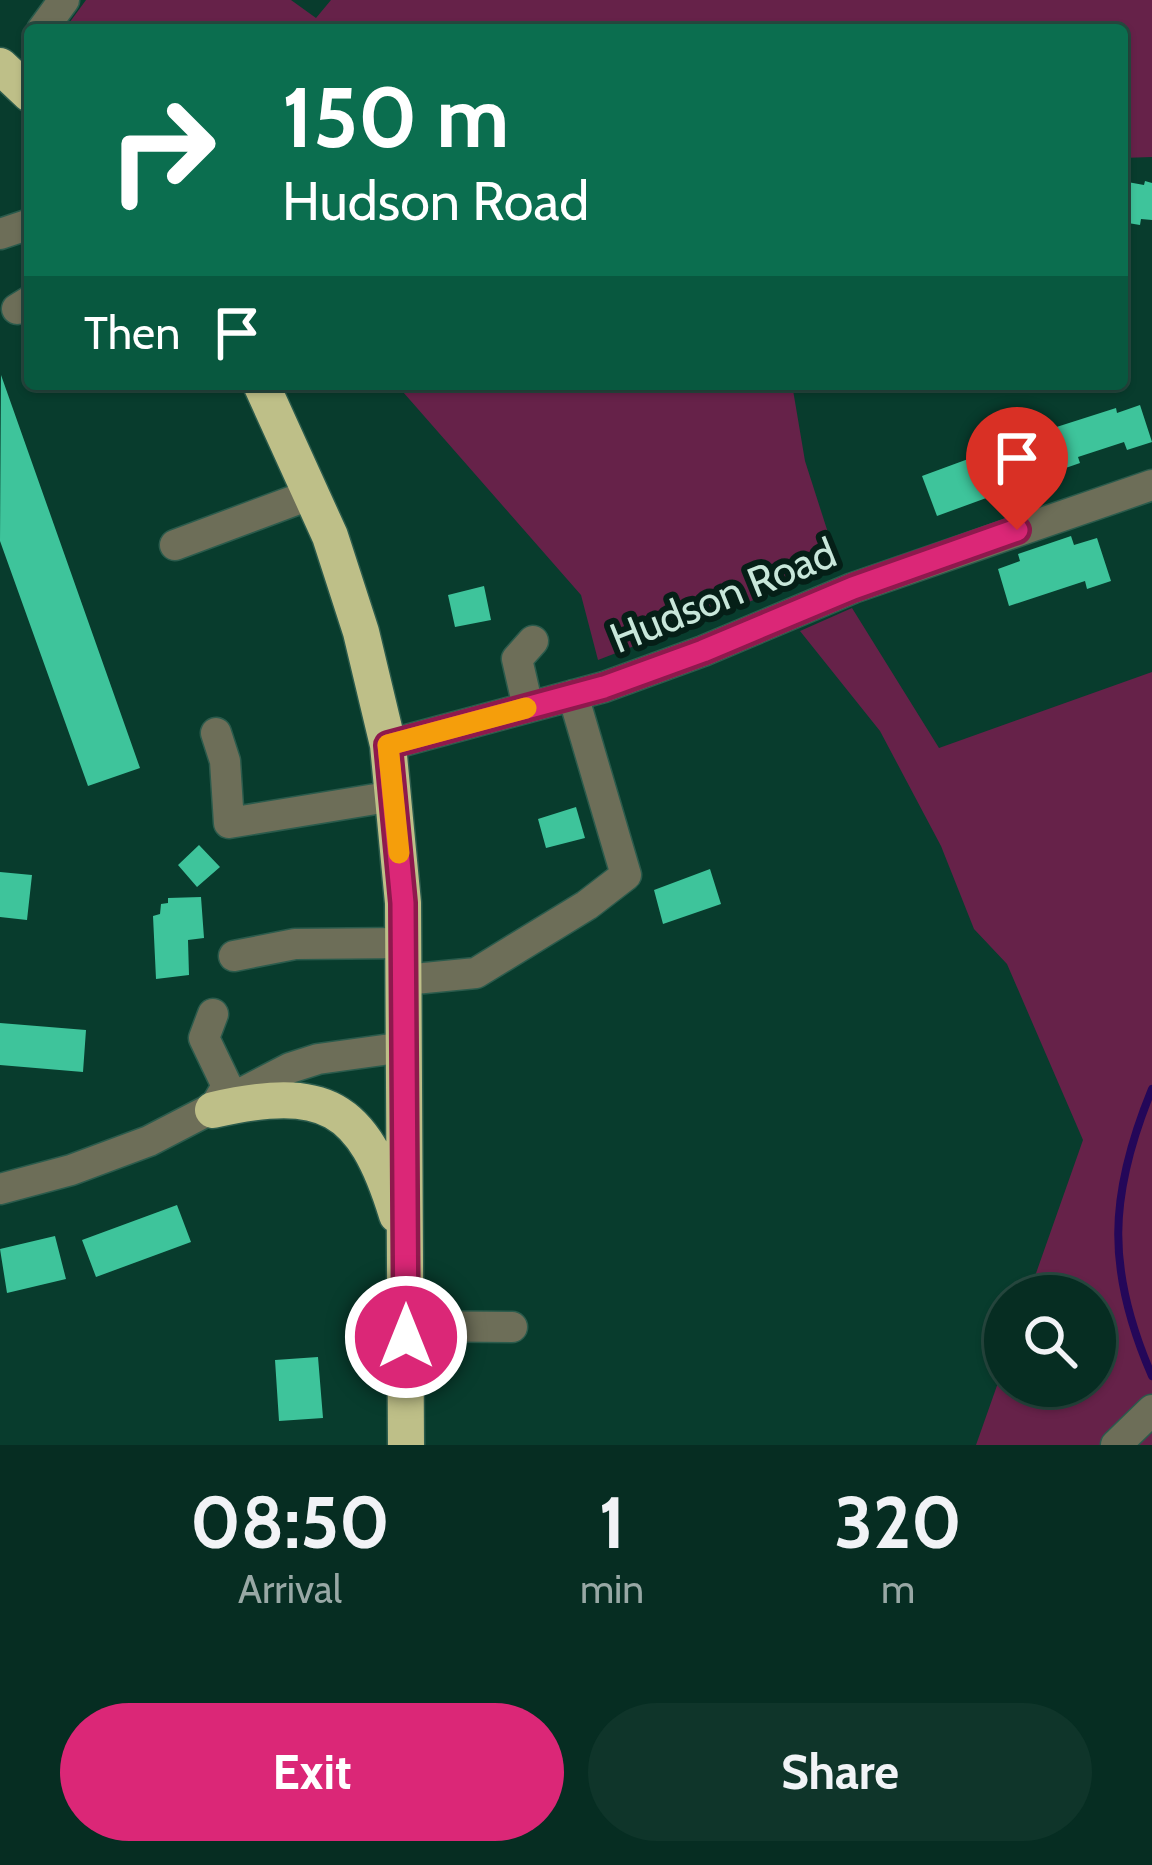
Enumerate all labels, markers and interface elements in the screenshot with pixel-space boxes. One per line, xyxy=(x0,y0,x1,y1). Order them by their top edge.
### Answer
text: 150 m xyxy=(282,66,509,168)
icon: right xyxy=(84,72,240,228)
text: Hudson Road xyxy=(282,168,589,234)
icon: arrive xyxy=(204,300,270,366)
text: Then xyxy=(84,306,180,360)
pin xyxy=(966,407,1068,530)
icon: arrive xyxy=(984,425,1050,491)
street label: Hudson Road xyxy=(602,526,844,664)
position arrow xyxy=(343,1274,469,1400)
map controls xyxy=(984,1275,1116,1407)
button: search xyxy=(984,1275,1116,1407)
text: 08:50 xyxy=(190,1479,390,1566)
text: 1 xyxy=(599,1479,625,1566)
text: 320 xyxy=(834,1479,962,1566)
text: Arrival xyxy=(238,1565,342,1613)
text: min xyxy=(580,1565,644,1613)
text: m xyxy=(881,1565,915,1613)
button: Exit xyxy=(60,1703,564,1841)
button: Share xyxy=(588,1703,1092,1841)

